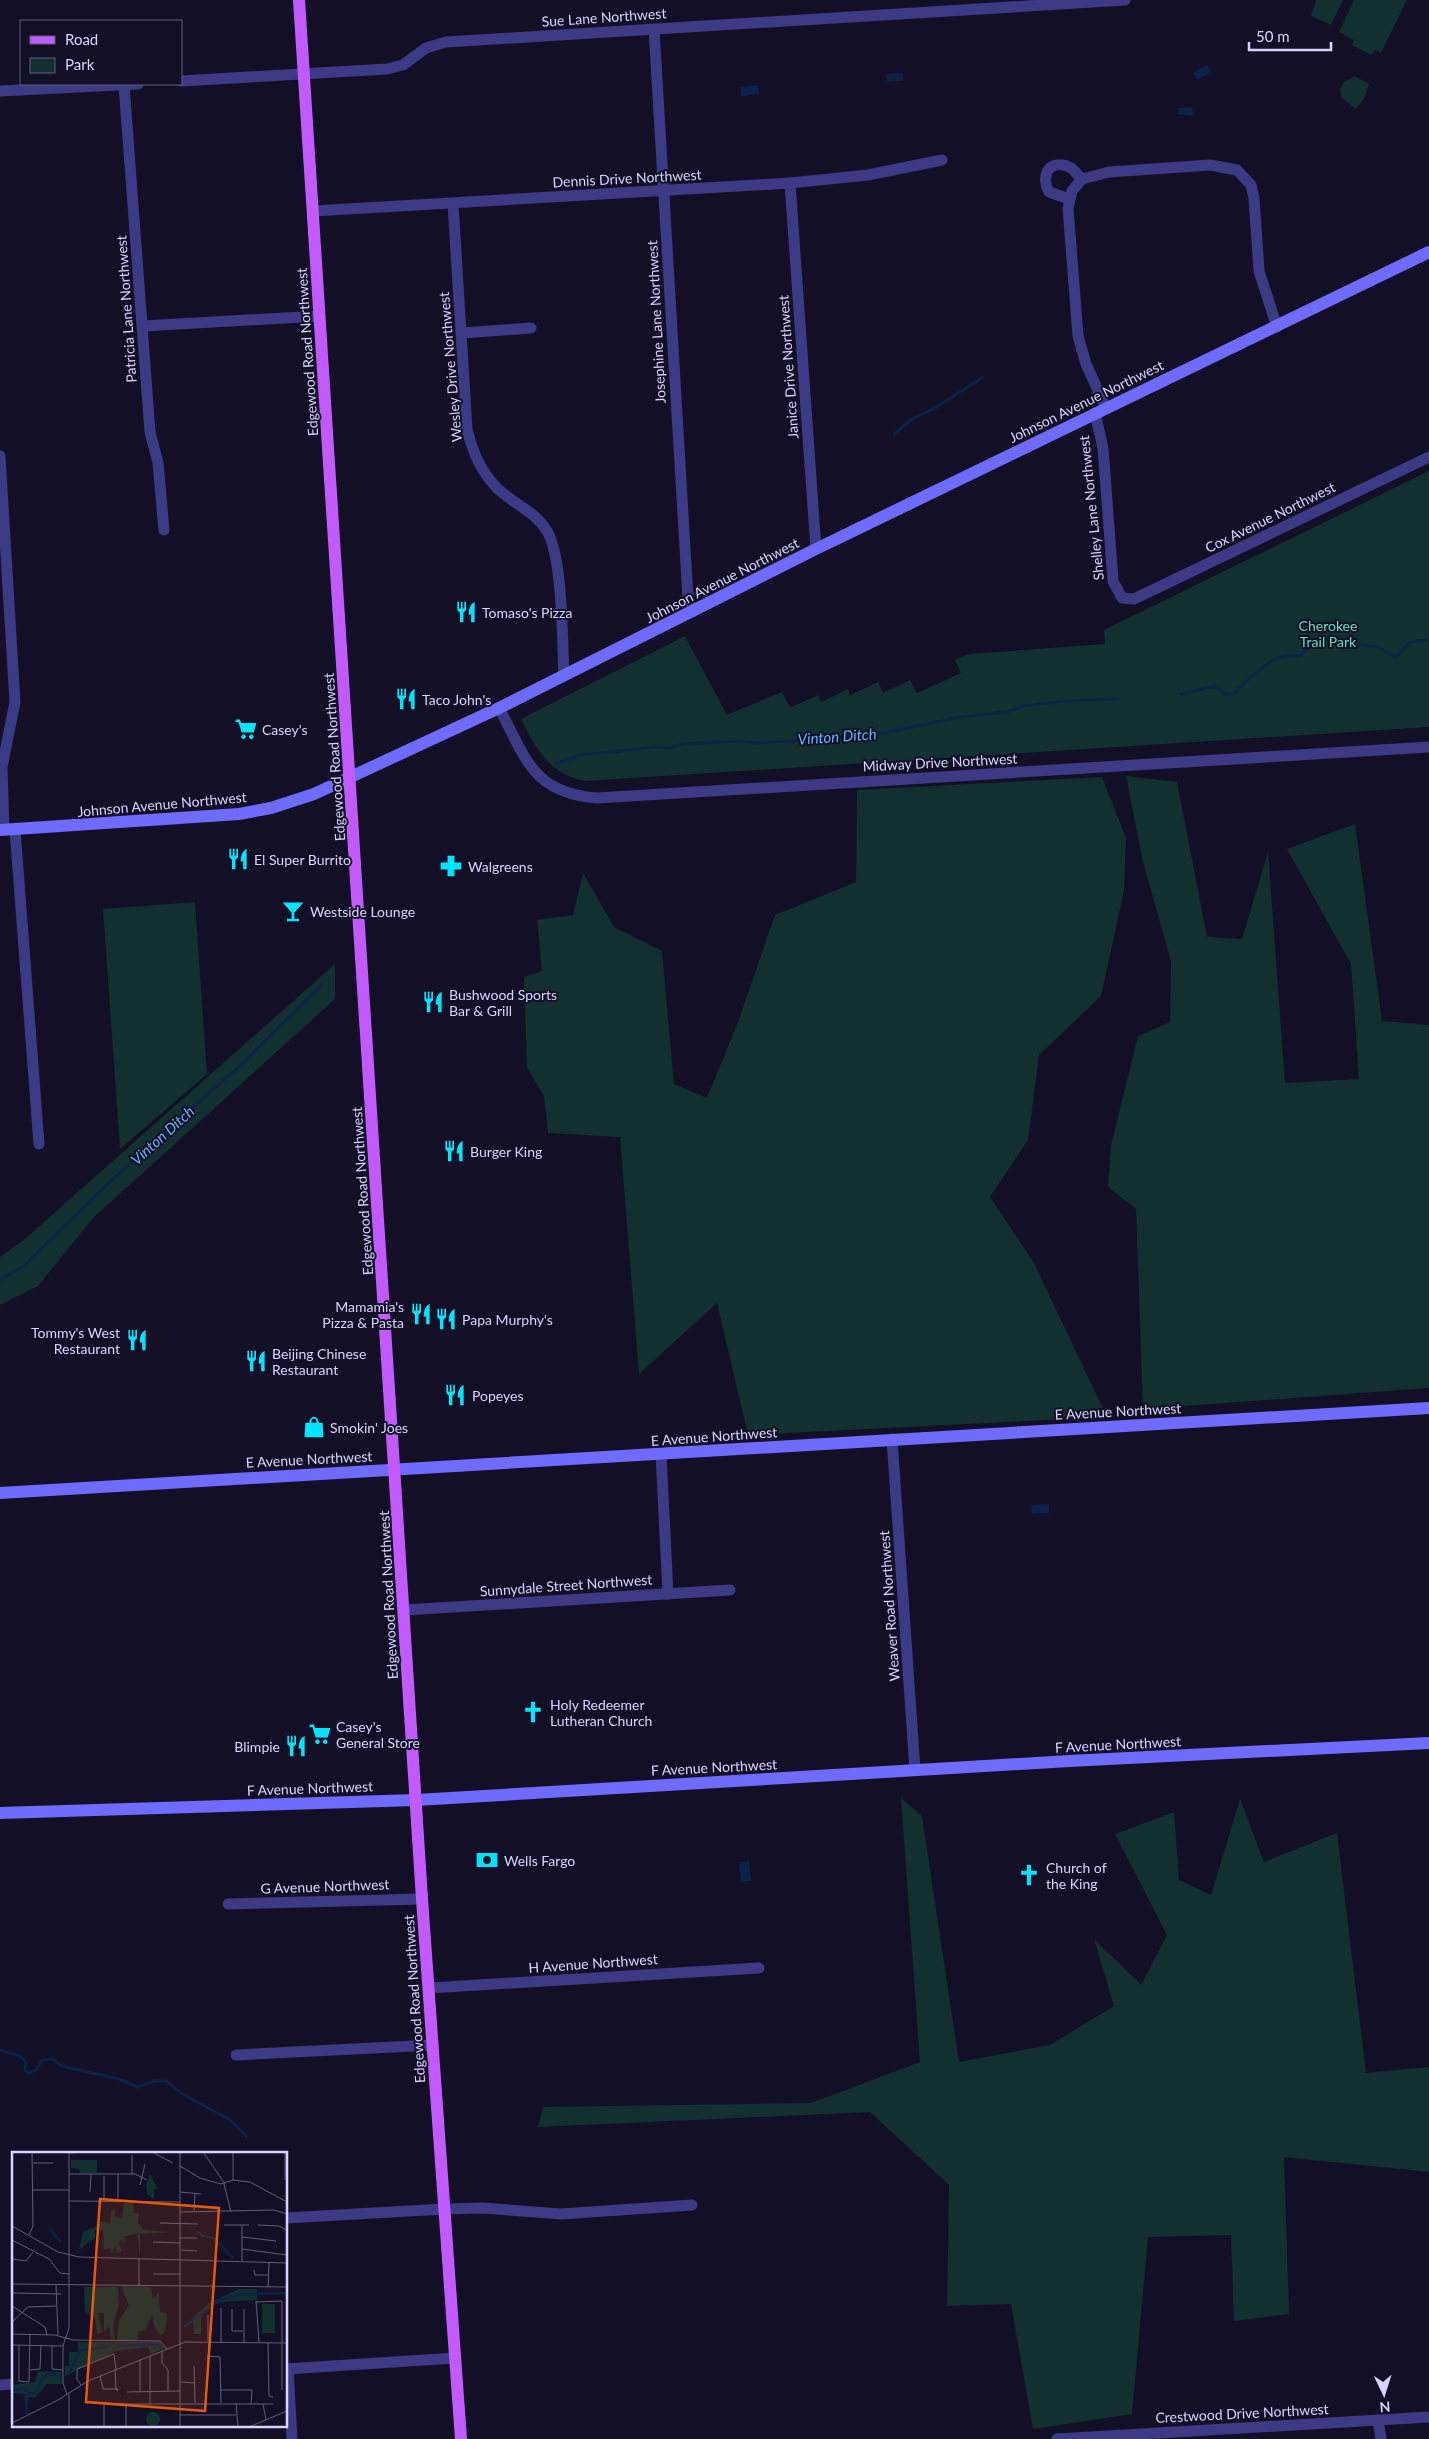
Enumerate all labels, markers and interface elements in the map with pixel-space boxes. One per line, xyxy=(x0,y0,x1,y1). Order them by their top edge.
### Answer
street label: Sue Lane Northwest xyxy=(541,4,667,30)
legend xyxy=(20,20,182,85)
scale bar xyxy=(1249,20,1332,52)
text: 50 m xyxy=(1256,27,1290,45)
text: Road xyxy=(65,30,98,48)
text: Park xyxy=(65,55,95,73)
street label: Dennis Drive Northwest xyxy=(552,166,702,190)
street label: Patricia Lane Northwest xyxy=(112,235,140,383)
street label: Josephine Lane Northwest xyxy=(643,240,669,404)
street label: Edgewood Road Northwest xyxy=(293,267,321,437)
street label: Wesley Drive Northwest xyxy=(435,291,465,443)
street label: Janice Drive Northwest xyxy=(775,295,801,439)
street label: Johnson Avenue Northwest xyxy=(1006,356,1166,446)
street label: Shelley Lane Northwest xyxy=(1075,435,1107,581)
street label: Cox Avenue Northwest xyxy=(1202,478,1338,556)
street label: Johnson Avenue Northwest xyxy=(643,534,801,626)
restaurant icon: Tomaso's Pizza xyxy=(453,599,479,625)
place label: Tomaso's Pizza xyxy=(482,604,572,621)
park label: Cherokee Trail Park xyxy=(1299,617,1357,650)
street label: Edgewood Road Northwest xyxy=(320,672,348,842)
restaurant icon: Taco John's xyxy=(393,686,419,712)
place label: Taco John's xyxy=(422,691,491,708)
supermarket icon: Casey's xyxy=(233,716,259,742)
place label: Casey's xyxy=(262,721,308,738)
water label: Vinton Ditch xyxy=(797,724,877,748)
street label: Midway Drive Northwest xyxy=(862,749,1018,775)
street label: Johnson Avenue Northwest xyxy=(77,788,247,820)
restaurant icon: El Super Burrito xyxy=(225,846,251,872)
place label: El Super Burrito xyxy=(254,851,351,868)
pharmacy icon: Walgreens xyxy=(438,853,464,879)
place label: Walgreens xyxy=(468,858,533,875)
bar icon: Westside Lounge xyxy=(280,898,306,924)
place label: Westside Lounge xyxy=(310,903,415,920)
place label: Bushwood Sports Bar & Grill xyxy=(449,986,557,1019)
restaurant icon: Bushwood Sports Bar & Grill xyxy=(420,989,446,1015)
water label: Vinton Ditch xyxy=(127,1102,197,1168)
street label: Edgewood Road Northwest xyxy=(348,1106,376,1276)
restaurant icon: Burger King xyxy=(441,1138,467,1164)
place label: Burger King xyxy=(470,1143,542,1160)
place label: Mamamia's Pizza & Pasta xyxy=(322,1298,404,1331)
restaurant icon: Mamamia's Pizza & Pasta xyxy=(408,1301,434,1327)
restaurant icon: Papa Murphy's xyxy=(433,1306,459,1332)
place label: Papa Murphy's xyxy=(462,1311,553,1328)
place label: Tommy's West Restaurant xyxy=(31,1324,120,1357)
restaurant icon: Tommy's West Restaurant xyxy=(124,1327,150,1353)
place label: Beijing Chinese Restaurant xyxy=(272,1345,366,1378)
restaurant icon: Beijing Chinese Restaurant xyxy=(243,1348,269,1374)
restaurant icon: Popeyes xyxy=(442,1382,468,1408)
place label: Popeyes xyxy=(472,1387,524,1404)
street label: E Avenue Northwest xyxy=(1054,1399,1182,1423)
shop icon: Smokin' Joes xyxy=(301,1414,327,1440)
place label: Smokin' Joes xyxy=(330,1419,408,1436)
street label: E Avenue Northwest xyxy=(650,1423,778,1449)
street label: E Avenue Northwest xyxy=(245,1447,373,1471)
street label: Edgewood Road Northwest xyxy=(375,1510,401,1680)
street label: Weaver Road Northwest xyxy=(875,1530,903,1682)
street label: Sunnydale Street Northwest xyxy=(479,1570,653,1600)
place label: Holy Redeemer Lutheran Church xyxy=(550,1696,652,1729)
church icon: Holy Redeemer Lutheran Church xyxy=(520,1699,546,1725)
place label: Casey's General Store xyxy=(336,1718,420,1751)
supermarket icon: Casey's General Store xyxy=(307,1721,333,1747)
street label: F Avenue Northwest xyxy=(1054,1732,1182,1756)
restaurant icon: Blimpie xyxy=(283,1733,309,1759)
place label: Blimpie xyxy=(234,1738,280,1755)
street label: F Avenue Northwest xyxy=(650,1755,778,1779)
street label: F Avenue Northwest xyxy=(247,1777,373,1799)
bank icon: Wells Fargo xyxy=(474,1847,500,1873)
place label: Wells Fargo xyxy=(504,1852,575,1869)
place label: Church of the King xyxy=(1046,1859,1107,1892)
church icon: Church of the King xyxy=(1016,1862,1042,1888)
street label: G Avenue Northwest xyxy=(260,1875,390,1897)
street label: Edgewood Road Northwest xyxy=(400,1914,428,2084)
street label: H Avenue Northwest xyxy=(528,1950,658,1976)
inset map xyxy=(12,2152,288,2426)
north arrow xyxy=(1359,2369,1409,2419)
text: N xyxy=(1379,2399,1391,2416)
street label: Crestwood Drive Northwest xyxy=(1155,2400,1329,2426)

